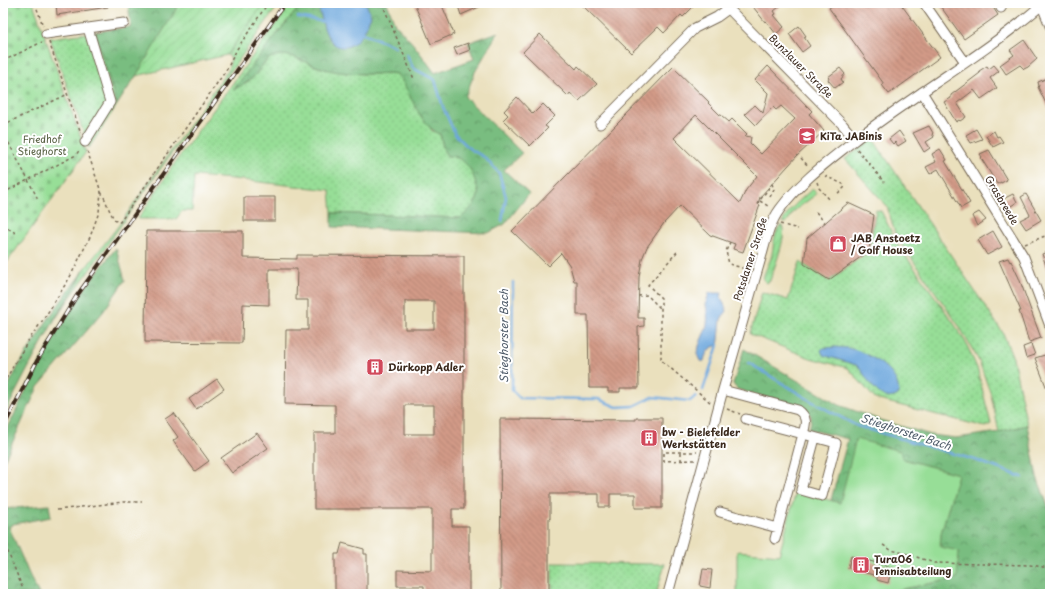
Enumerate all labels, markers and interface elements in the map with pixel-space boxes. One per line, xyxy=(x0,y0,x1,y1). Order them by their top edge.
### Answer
street label: Bunzlauer Straße xyxy=(766,30,837,101)
school or university icon: KiTa JABinis xyxy=(797,126,817,146)
place label: KiTa JABinis xyxy=(820,128,882,143)
park label: Friedhof Stieghorst xyxy=(18,131,66,158)
street label: Grasbreede xyxy=(982,172,1023,228)
street label: Potsdamer Straße xyxy=(729,215,770,303)
place label: JAB Anstoetz / Golf House xyxy=(850,230,921,257)
shop icon: JAB Anstoetz / Golf House xyxy=(828,234,848,254)
water label: Stieghorster Bach xyxy=(495,288,512,383)
building icon: Dürkopp Adler xyxy=(365,357,385,377)
place label: Dürkopp Adler xyxy=(388,359,464,374)
water label: Stieghorster Bach xyxy=(859,409,954,454)
place label: bw - Bielefelder Werkstätten xyxy=(662,424,741,451)
building icon: bw - Bielefelder Werkstätten xyxy=(639,428,659,448)
place label: Tura06 Tennisabteilung xyxy=(874,551,951,578)
building icon: Tura06 Tennisabteilung xyxy=(851,555,871,575)

